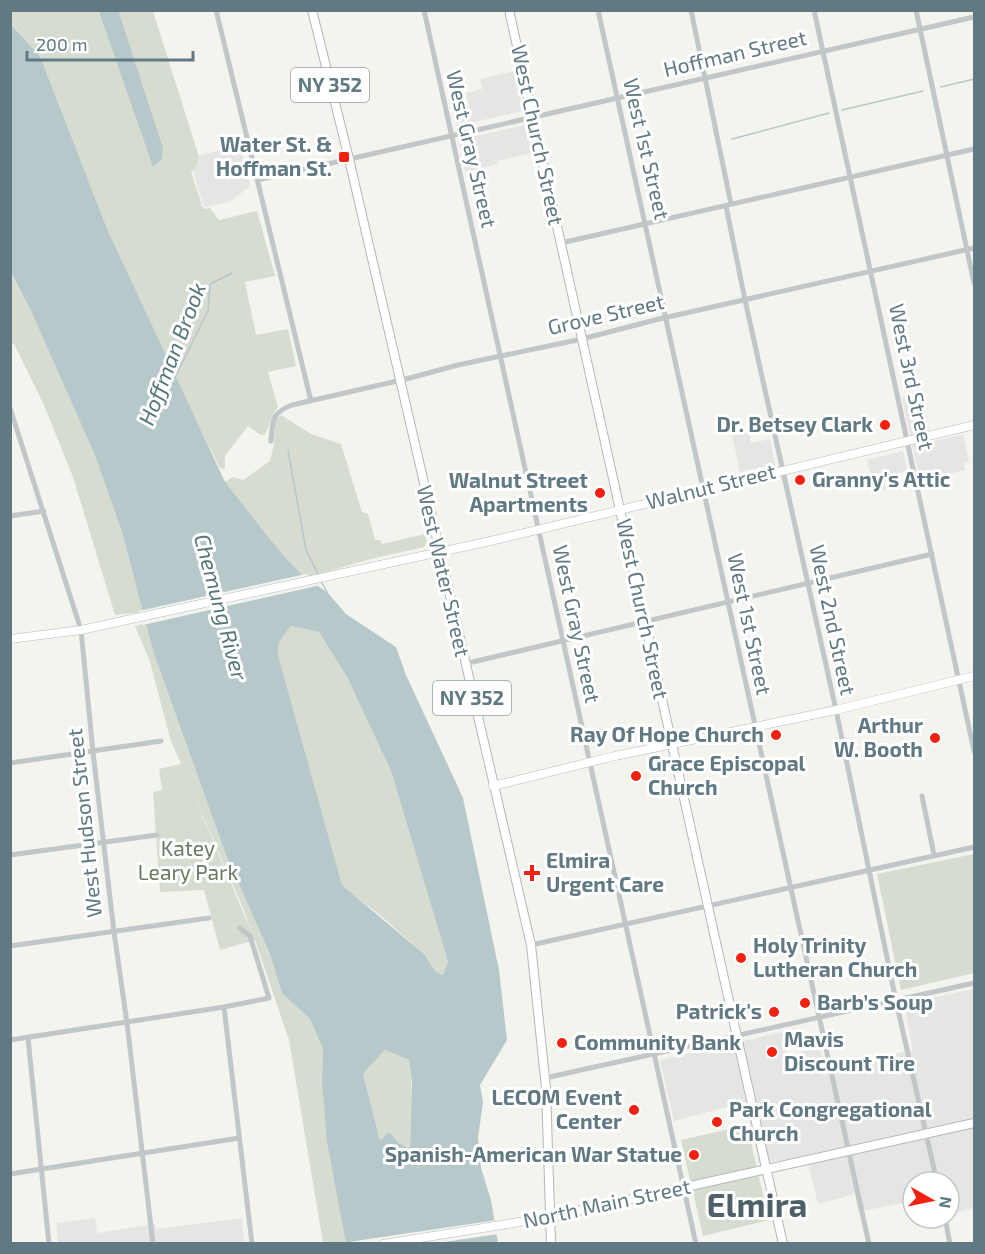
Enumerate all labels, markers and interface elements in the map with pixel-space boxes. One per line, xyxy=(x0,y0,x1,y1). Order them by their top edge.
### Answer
scale bar xyxy=(27,24,194,62)
street label: Hoffman Street xyxy=(661,24,809,81)
text: 200 m xyxy=(36,33,88,55)
street label: West Church Street xyxy=(507,42,570,227)
street label: West Gray Street xyxy=(442,67,503,230)
road number: NY 352 xyxy=(291,68,369,102)
street label: West 1st Street xyxy=(619,76,676,222)
place label: Water St. & Hoffman St. xyxy=(216,131,332,180)
marker: Water St. & Hoffman St. xyxy=(337,150,351,164)
water label: Hoffman Brook xyxy=(132,279,210,429)
street label: Grove Street xyxy=(545,288,666,339)
street label: West 3rd Street xyxy=(885,301,940,452)
place label: Dr. Betsey Clark xyxy=(716,411,873,437)
marker: Dr. Betsey Clark xyxy=(878,418,892,432)
street label: Walnut Street xyxy=(643,457,778,514)
place label: Granny's Attic xyxy=(812,466,951,492)
place label: Walnut Street Apartments xyxy=(449,467,588,516)
marker: Granny's Attic xyxy=(793,473,807,487)
street label: West Water Street xyxy=(413,482,476,659)
marker: Walnut Street Apartments xyxy=(593,486,607,500)
street label: West Church Street xyxy=(612,516,675,701)
water label: Chemung River xyxy=(190,531,254,684)
street label: West Gray Street xyxy=(549,542,606,705)
street label: West 2nd Street xyxy=(805,542,862,697)
street label: West 1st Street xyxy=(723,551,778,697)
road number: NY 352 xyxy=(433,681,511,715)
place label: Arthur W. Booth xyxy=(834,712,923,761)
place label: Ray Of Hope Church xyxy=(570,721,764,747)
street label: West Hudson Street xyxy=(61,727,106,919)
marker: Ray Of Hope Church xyxy=(769,728,783,742)
marker: Arthur W. Booth xyxy=(928,731,942,745)
place label: Grace Episcopal Church xyxy=(648,750,806,799)
marker: Grace Episcopal Church xyxy=(629,769,643,783)
park label: Katey Leary Park xyxy=(138,835,238,884)
place label: Elmira Urgent Care xyxy=(546,847,664,896)
marker: Elmira Urgent Care xyxy=(523,864,541,882)
place label: Holy Trinity Lutheran Church xyxy=(753,932,917,981)
marker: Holy Trinity Lutheran Church xyxy=(734,951,748,965)
place label: Barb’s Soup xyxy=(817,989,933,1014)
marker: Barb’s Soup xyxy=(798,996,812,1010)
place label: Patrick's xyxy=(676,998,762,1023)
marker: Patrick's xyxy=(767,1005,781,1019)
place label: Mavis Discount Tire xyxy=(784,1026,915,1075)
place label: Community Bank xyxy=(574,1029,741,1055)
marker: Community Bank xyxy=(555,1036,569,1050)
marker: Mavis Discount Tire xyxy=(765,1045,779,1059)
place label: LECOM Event Center xyxy=(491,1084,622,1133)
place label: Park Congregational Church xyxy=(729,1096,932,1145)
marker: LECOM Event Center xyxy=(627,1103,641,1117)
marker: Park Congregational Church xyxy=(710,1115,724,1129)
place label: Spanish-American War Statue xyxy=(385,1141,682,1166)
marker: Spanish-American War Statue xyxy=(687,1148,701,1162)
north arrow xyxy=(901,1170,961,1230)
street label: North Main Street xyxy=(521,1173,693,1232)
district label: Elmira xyxy=(707,1184,807,1224)
text: N xyxy=(936,1195,957,1210)

